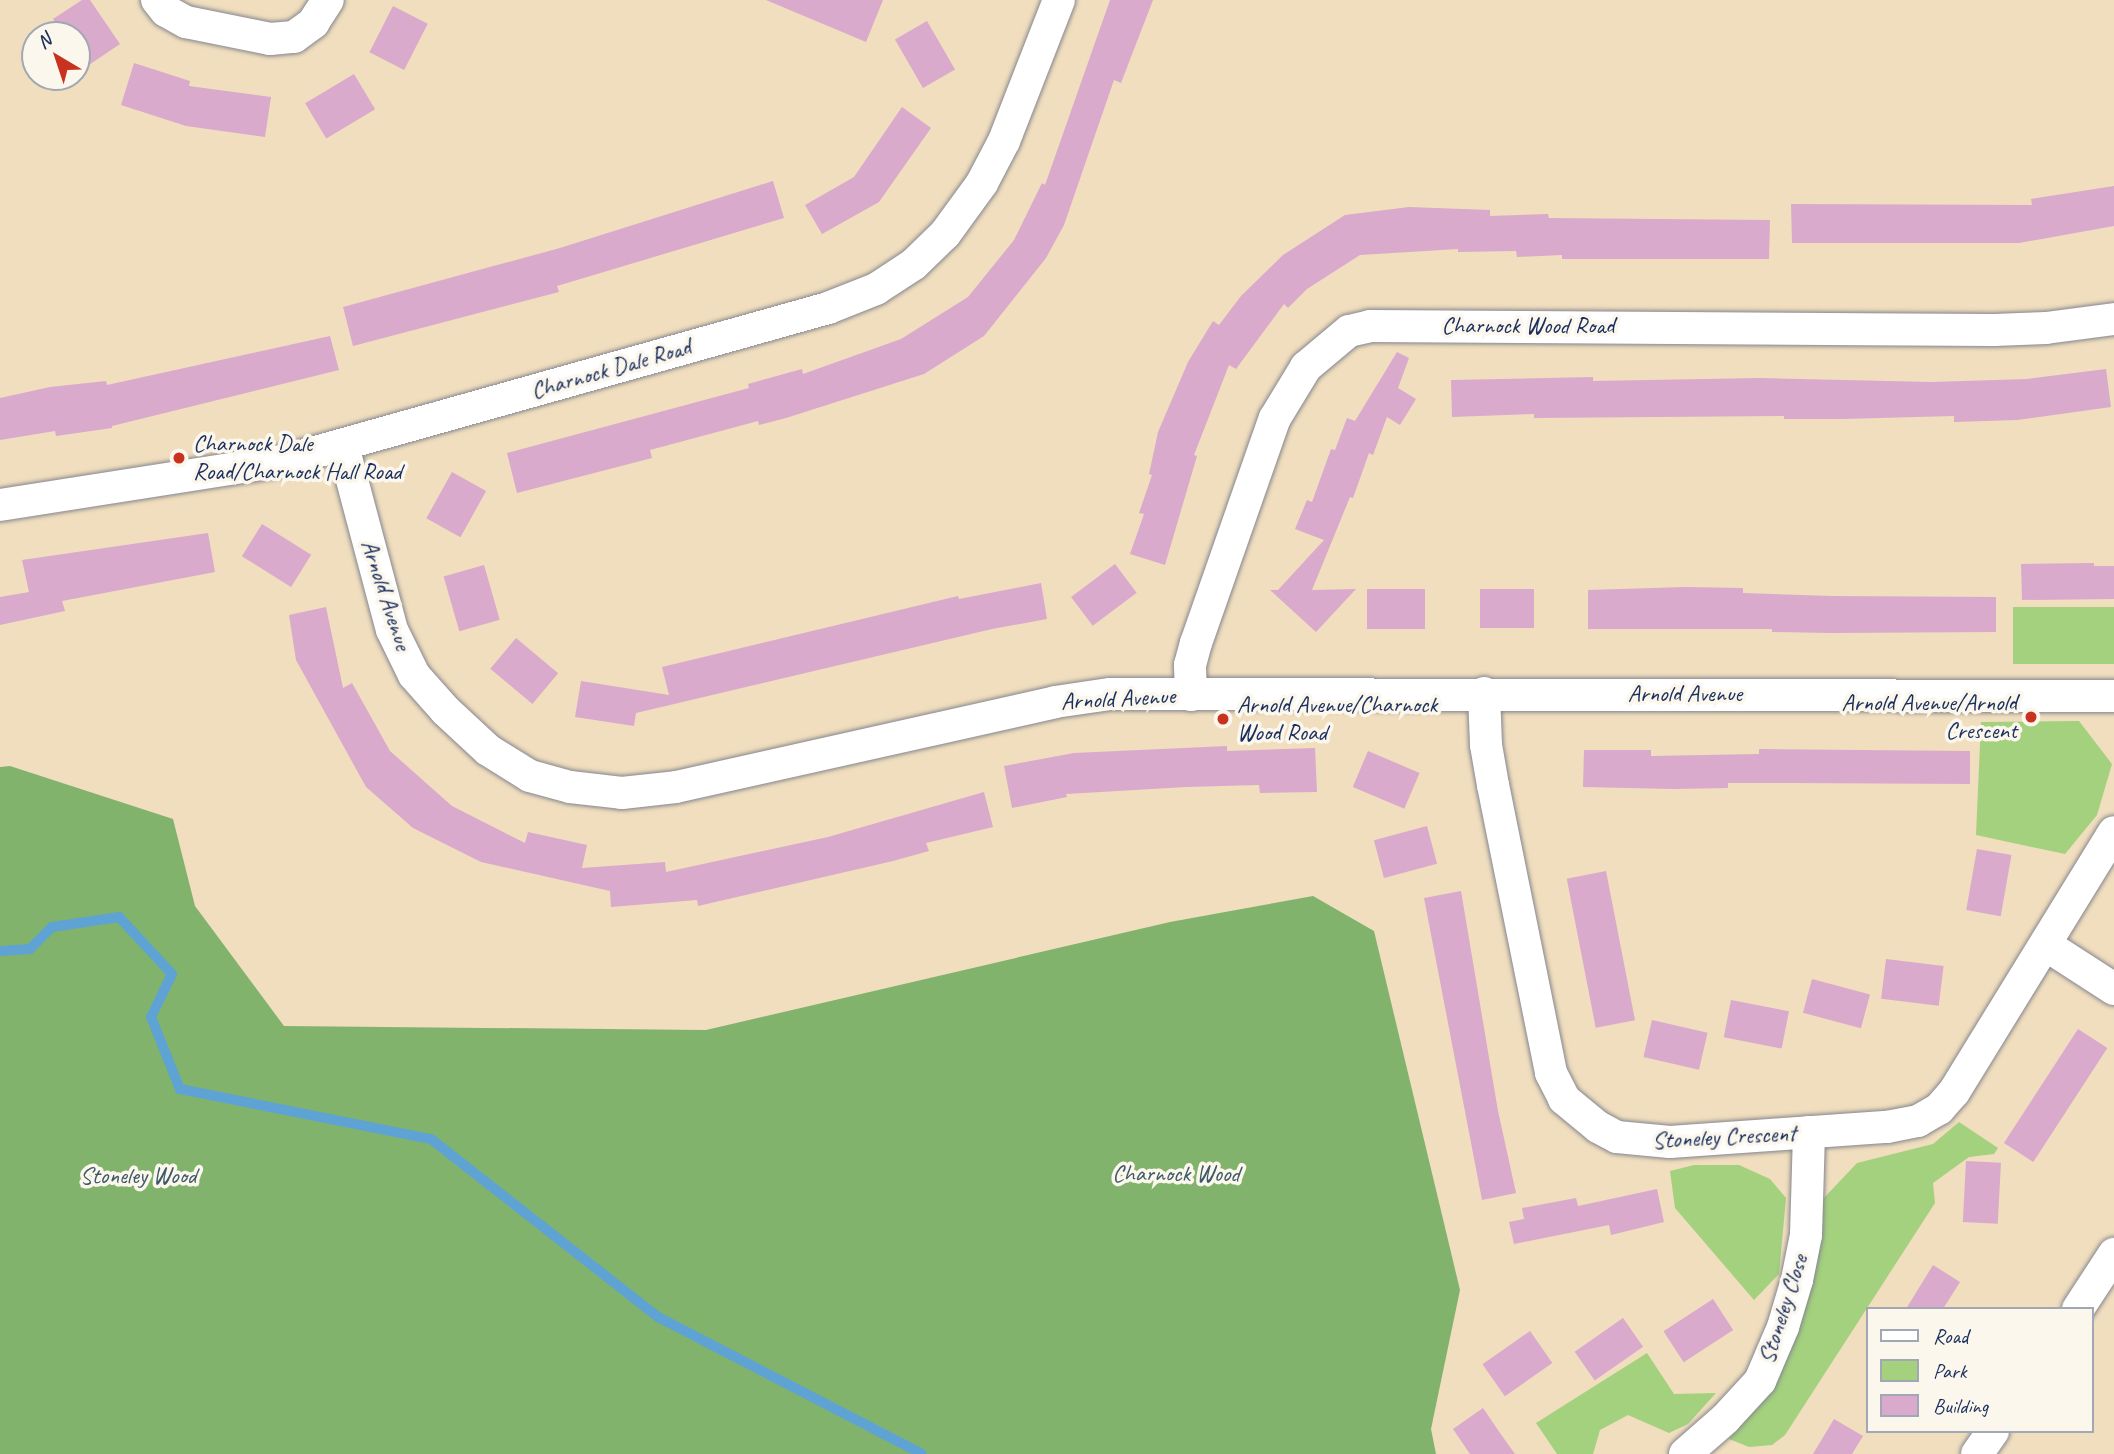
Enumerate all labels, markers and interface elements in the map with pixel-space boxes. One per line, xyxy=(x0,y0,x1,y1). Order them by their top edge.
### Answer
north arrow xyxy=(21,21,91,91)
text: N xyxy=(32,28,56,54)
street label: Charnock Wood Road xyxy=(1441,312,1615,340)
street label: Charnock Dale Road xyxy=(527,332,695,406)
place label: Charnock Dale Road/Charnock Hall Road xyxy=(193,430,403,486)
marker: Charnock Dale Road/Charnock Hall Road xyxy=(171,450,187,466)
street label: Arnold Avenue xyxy=(355,536,417,654)
street label: Arnold Avenue xyxy=(1628,680,1742,708)
street label: Arnold Avenue xyxy=(1060,682,1176,716)
place label: Arnold Avenue/Arnold Crescent xyxy=(1842,689,2017,745)
place label: Arnold Avenue/Charnock Wood Road xyxy=(1237,691,1437,747)
marker: Arnold Avenue/Arnold Crescent xyxy=(2023,709,2039,725)
marker: Arnold Avenue/Charnock Wood Road xyxy=(1215,711,1231,727)
street label: Stoneley Crescent xyxy=(1651,1119,1797,1155)
park label: Charnock Wood xyxy=(1112,1160,1240,1188)
park label: Stoneley Wood xyxy=(80,1162,196,1190)
street label: Stoneley Close xyxy=(1752,1251,1814,1367)
legend xyxy=(1866,1307,2093,1433)
text: Road xyxy=(1933,1323,1968,1349)
text: Park xyxy=(1933,1358,1966,1384)
text: Building xyxy=(1933,1393,1988,1419)

